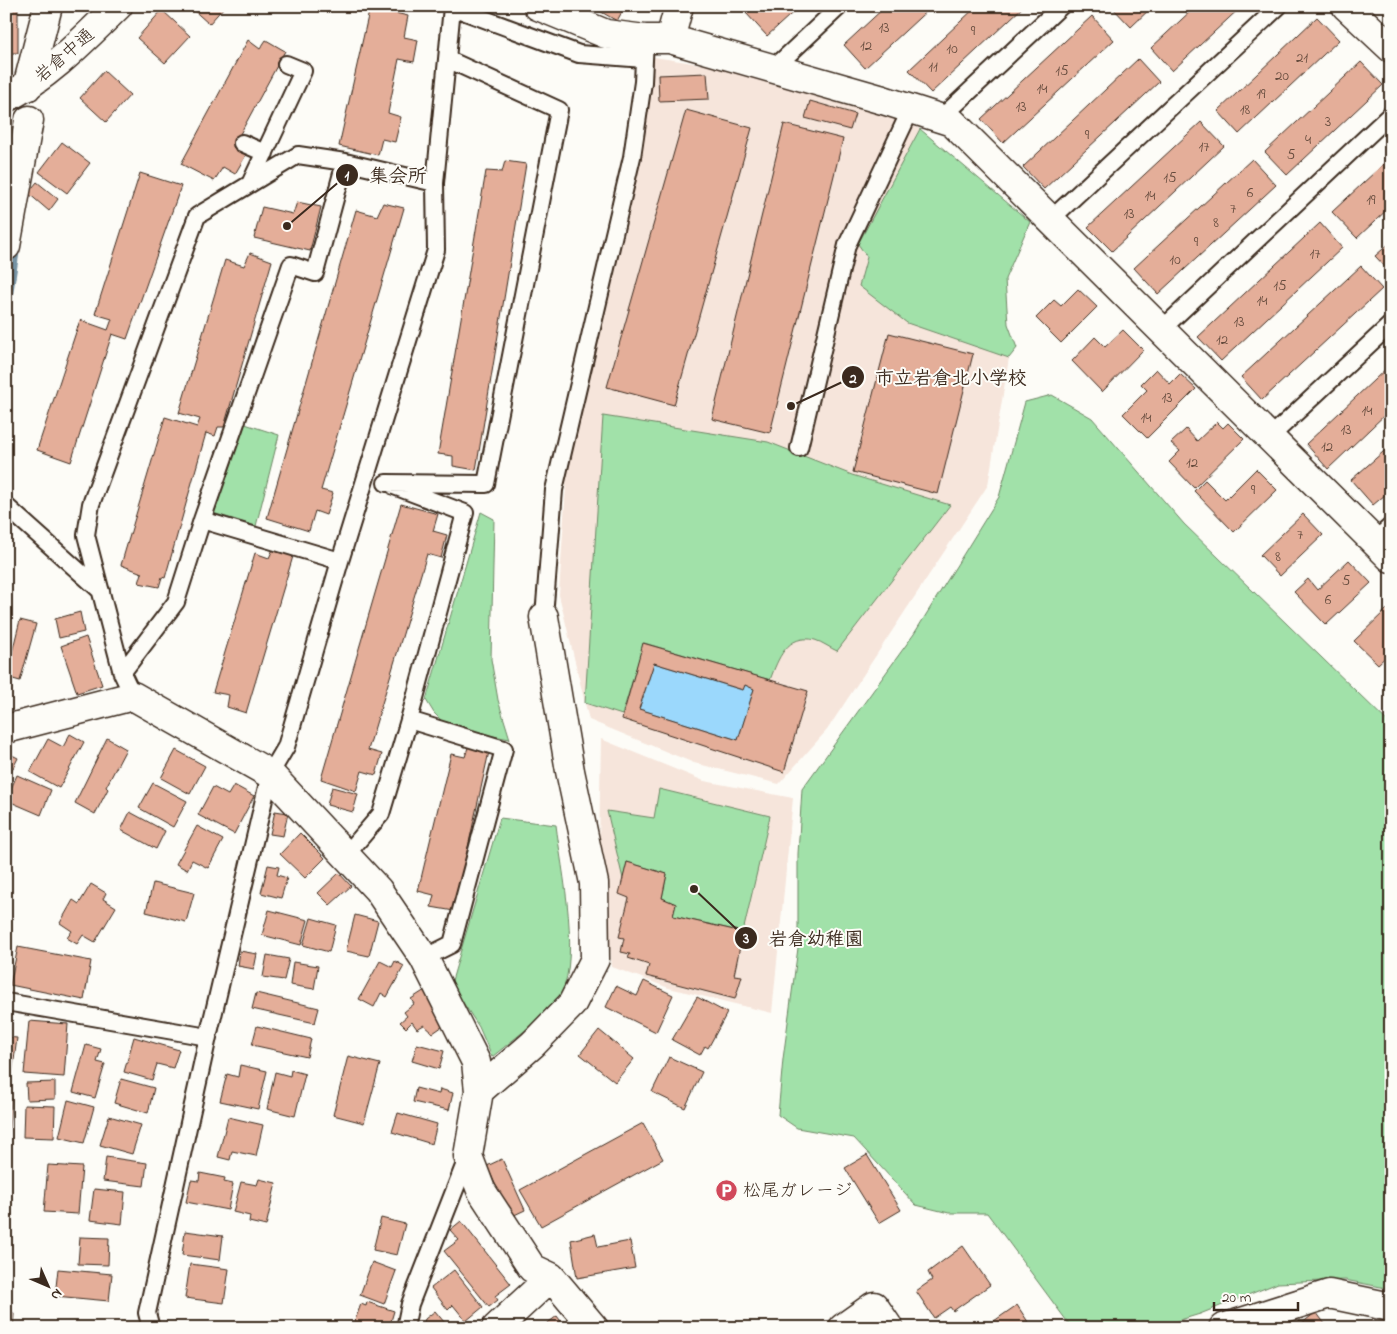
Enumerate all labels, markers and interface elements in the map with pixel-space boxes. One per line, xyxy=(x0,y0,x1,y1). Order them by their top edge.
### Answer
house number: 13 xyxy=(879,17,889,39)
house number: 9 xyxy=(971,20,976,42)
street label: 岩倉中通 xyxy=(30,23,101,90)
house number: 12 xyxy=(860,35,873,57)
house number: 10 xyxy=(946,38,958,60)
house number: 21 xyxy=(1296,47,1308,69)
house number: 11 xyxy=(928,56,938,78)
house number: 15 xyxy=(1055,60,1069,82)
house number: 20 xyxy=(1275,65,1289,87)
house number: 14 xyxy=(1037,78,1047,100)
house number: 19 xyxy=(1256,83,1266,105)
house number: 13 xyxy=(1016,96,1026,118)
house number: 18 xyxy=(1240,99,1251,121)
house number: 3 xyxy=(1325,111,1331,133)
house number: 9 xyxy=(1085,124,1090,146)
house number: 4 xyxy=(1305,129,1311,151)
house number: 17 xyxy=(1199,136,1209,158)
house number: 5 xyxy=(1287,144,1296,166)
callout: 集会所 xyxy=(334,158,436,192)
text: 集会所 xyxy=(369,164,427,191)
text: 1 xyxy=(345,165,350,187)
house number: 15 xyxy=(1163,167,1177,189)
house number: 6 xyxy=(1247,182,1254,204)
house number: 14 xyxy=(1145,185,1155,207)
house number: 19 xyxy=(1366,189,1376,211)
house number: 7 xyxy=(1230,198,1236,220)
house number: 13 xyxy=(1124,203,1134,225)
house number: 8 xyxy=(1213,212,1219,234)
house number: 9 xyxy=(1194,231,1199,253)
house number: 17 xyxy=(1310,243,1320,265)
house number: 10 xyxy=(1169,249,1181,271)
house number: 15 xyxy=(1273,275,1287,297)
house number: 14 xyxy=(1257,290,1267,312)
house number: 13 xyxy=(1234,311,1244,333)
house number: 12 xyxy=(1216,329,1229,351)
callout: 市立岩倉北小学校 xyxy=(840,360,1037,394)
text: 市立岩倉北小学校 xyxy=(875,366,1027,393)
text: 2 xyxy=(848,368,857,390)
house number: 13 xyxy=(1162,387,1172,409)
house number: 14 xyxy=(1362,400,1372,422)
house number: 14 xyxy=(1141,407,1151,429)
house number: 13 xyxy=(1341,419,1351,441)
house number: 12 xyxy=(1321,436,1334,458)
house number: 12 xyxy=(1186,452,1199,474)
house number: 9 xyxy=(1251,479,1256,501)
house number: 7 xyxy=(1297,524,1303,546)
house number: 8 xyxy=(1275,546,1281,568)
house number: 5 xyxy=(1342,570,1351,592)
house number: 6 xyxy=(1325,589,1332,611)
callout: 岩倉幼稚園 xyxy=(733,921,873,955)
text: 岩倉幼稚園 xyxy=(768,927,864,954)
text: 3 xyxy=(742,928,749,950)
parking icon: 松尾ガレージ xyxy=(715,1178,739,1202)
place label: 松尾ガレージ xyxy=(743,1179,852,1205)
north arrow xyxy=(22,1262,72,1312)
scale bar xyxy=(1214,1279,1298,1311)
text: N xyxy=(45,1283,67,1305)
text: 20 m xyxy=(1222,1287,1252,1309)

